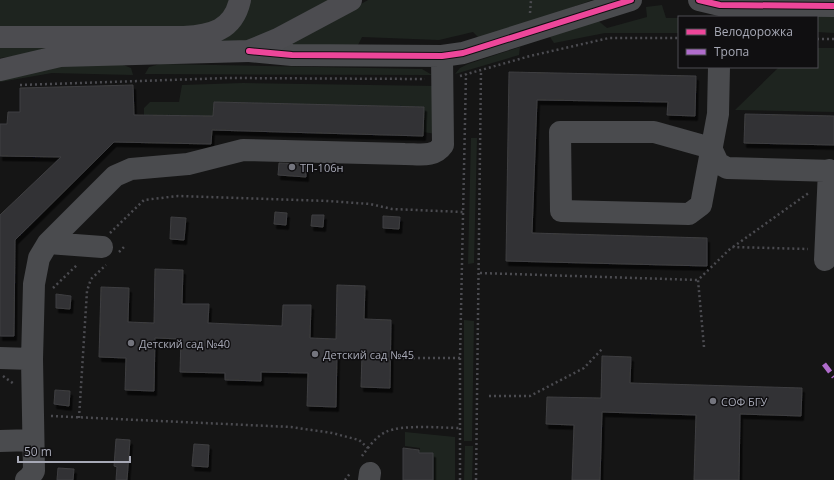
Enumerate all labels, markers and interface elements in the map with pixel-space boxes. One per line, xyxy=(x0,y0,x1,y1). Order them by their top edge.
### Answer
legend xyxy=(678,16,818,68)
text: Велодорожка xyxy=(714,23,793,40)
text: Тропа xyxy=(714,43,749,60)
place label: ТП-106н xyxy=(300,160,343,175)
marker: ТП-106н xyxy=(287,162,297,172)
place label: Детский сад №40 xyxy=(139,336,230,351)
marker: Детский сад №40 xyxy=(126,338,136,348)
place label: Детский сад №45 xyxy=(323,347,414,362)
marker: Детский сад №45 xyxy=(310,349,320,359)
place label: СОФ БГУ xyxy=(721,394,768,409)
marker: СОФ БГУ xyxy=(708,396,718,406)
scale bar xyxy=(18,438,130,464)
text: 50 m xyxy=(24,443,52,460)

